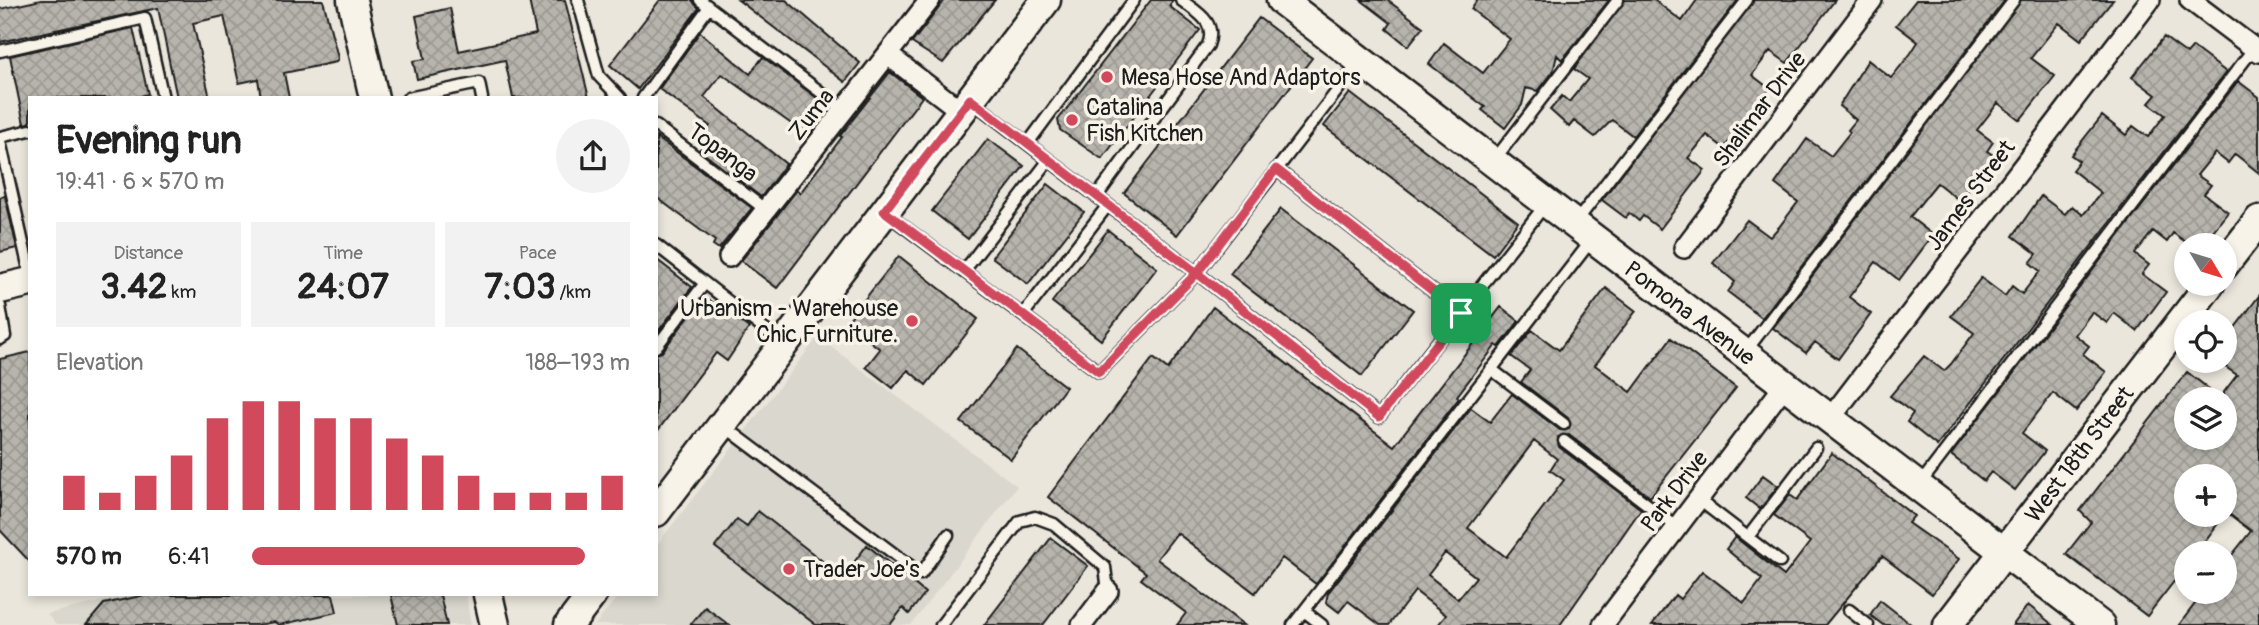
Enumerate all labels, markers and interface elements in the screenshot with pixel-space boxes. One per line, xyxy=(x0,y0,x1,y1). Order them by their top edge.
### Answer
street label: Shalimar Drive xyxy=(1706,45,1813,173)
place label: Mesa Hose And Adaptors xyxy=(1121,63,1360,92)
marker: Mesa Hose And Adaptors xyxy=(1099,69,1115,85)
street label: Zuma xyxy=(782,83,841,146)
place label: Catalina Fish Kitchen xyxy=(1086,93,1204,148)
marker: Catalina Fish Kitchen xyxy=(1064,112,1080,128)
text: Evening run xyxy=(56,117,242,165)
street label: Topanga xyxy=(682,117,764,188)
button: share xyxy=(556,119,630,193)
street label: James Street xyxy=(1919,134,2022,256)
text: 19:41 · 6 × 570 m xyxy=(56,167,225,196)
north arrow xyxy=(2174,233,2236,296)
map controls xyxy=(2174,233,2237,604)
text: Distance xyxy=(114,241,183,265)
text: Time xyxy=(323,241,363,265)
text: Pace xyxy=(519,241,556,265)
street label: Pomona Avenue xyxy=(1619,255,1761,372)
text: 3.42 xyxy=(100,265,167,309)
text: 24:07 xyxy=(297,265,389,309)
text: 7:03 xyxy=(484,265,555,309)
text: km xyxy=(167,280,196,304)
text: /km xyxy=(555,280,591,304)
pin xyxy=(1431,283,1491,343)
place label: Urbanism - Warehouse Chic Furniture. xyxy=(680,294,899,349)
icon: arrive xyxy=(1442,294,1480,332)
button: locate xyxy=(2174,310,2237,373)
marker: Urbanism - Warehouse Chic Furniture. xyxy=(904,313,920,329)
text: Elevation xyxy=(56,348,144,377)
text: 188–193 m xyxy=(525,348,630,377)
street label: West 18th Street xyxy=(2019,380,2141,528)
button: layers xyxy=(2174,387,2237,450)
street label: Park Drive xyxy=(1634,444,1715,538)
button: + xyxy=(2174,464,2237,527)
button: − xyxy=(2174,541,2237,604)
text: 570 m xyxy=(56,542,122,571)
text: 6:41 xyxy=(168,542,210,571)
place label: Trader Joe's xyxy=(803,555,920,584)
marker: Trader Joe's xyxy=(781,561,797,577)

